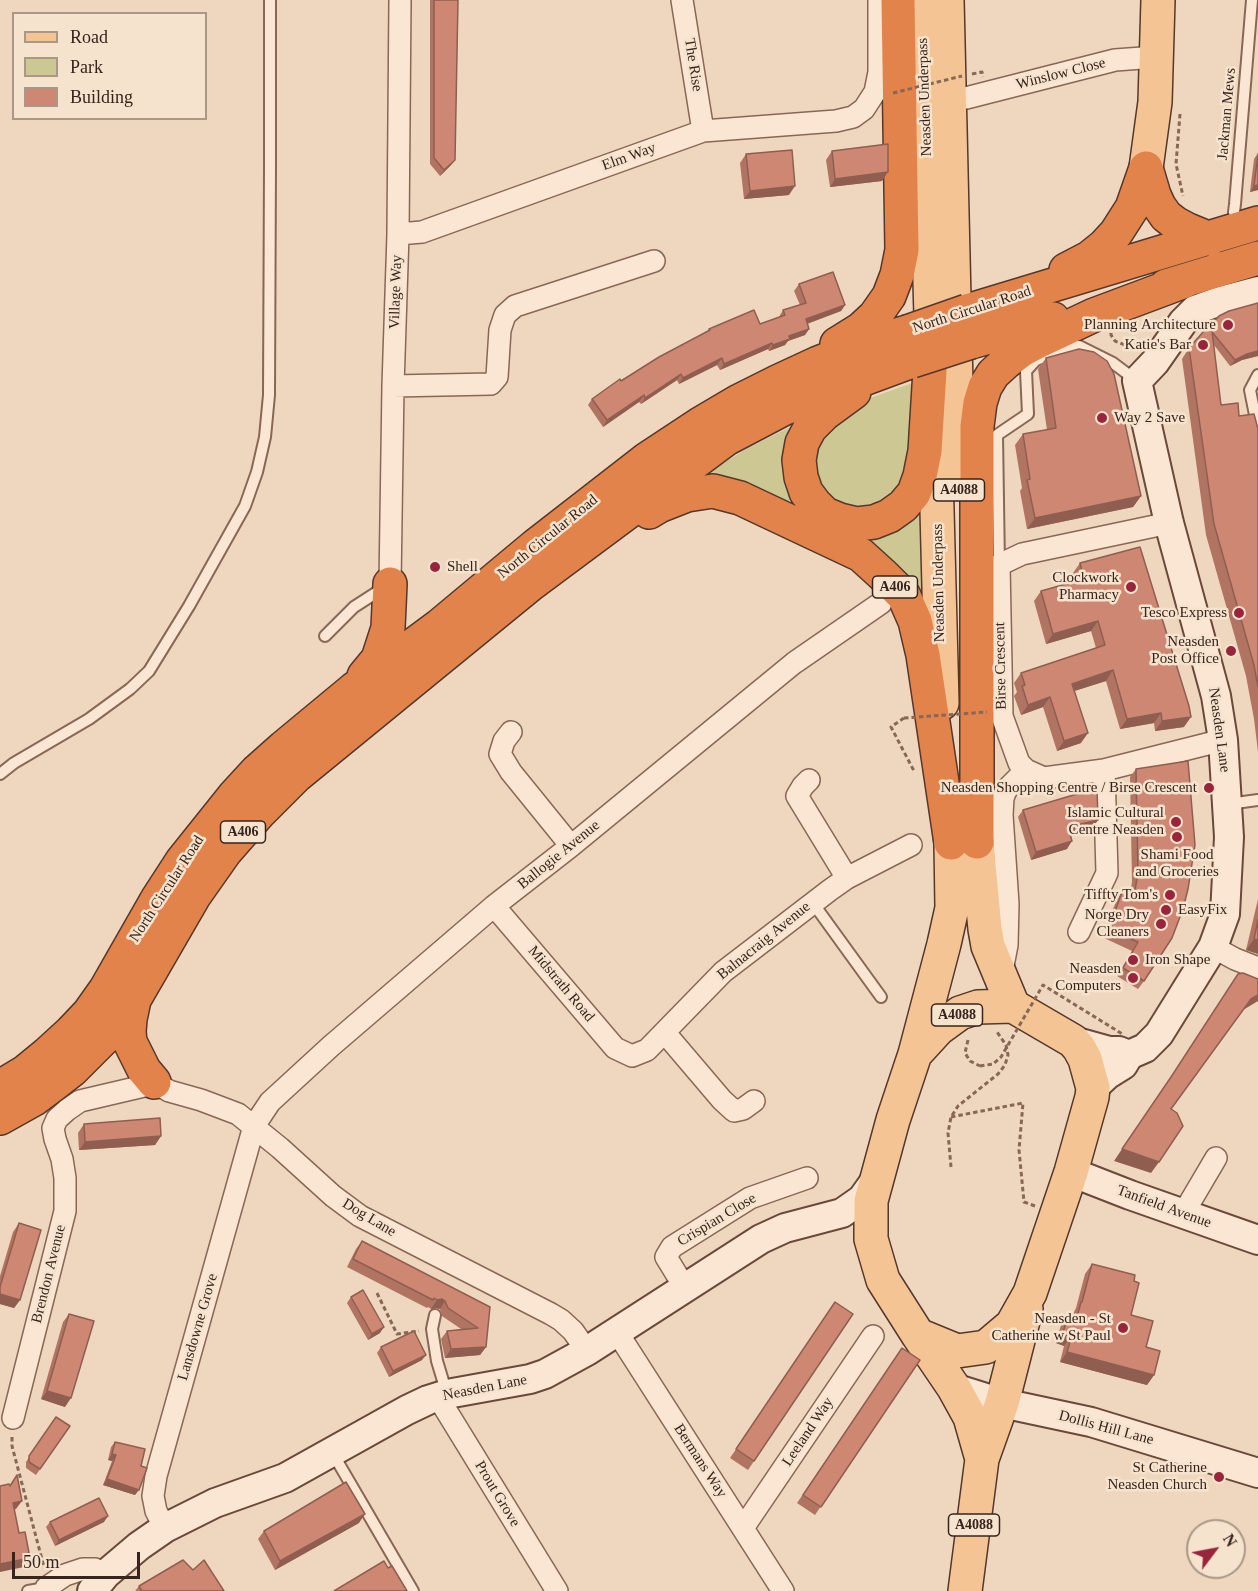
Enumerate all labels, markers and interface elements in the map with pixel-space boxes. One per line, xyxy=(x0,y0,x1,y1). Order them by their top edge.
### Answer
legend xyxy=(12,12,207,120)
text: Road xyxy=(70,27,108,47)
street label: The Rise xyxy=(680,37,706,93)
street label: Neasden Underpass xyxy=(914,37,936,157)
street label: Winslow Close xyxy=(1014,54,1108,94)
text: Park xyxy=(70,57,103,77)
street label: Jackman Mews xyxy=(1214,67,1240,161)
text: Building xyxy=(70,87,133,107)
street label: Elm Way xyxy=(600,139,658,175)
street label: Village Way xyxy=(386,255,406,329)
street label: North Circular Road xyxy=(911,282,1033,338)
place label: Planning Architecture xyxy=(1084,316,1216,334)
marker: Planning Architecture xyxy=(1221,318,1235,332)
place label: Katie's Bar xyxy=(1125,336,1191,354)
marker: Katie's Bar xyxy=(1196,338,1210,352)
place label: Way 2 Save xyxy=(1114,409,1185,427)
marker: Way 2 Save xyxy=(1095,411,1109,425)
road number: A4088 xyxy=(934,479,984,501)
street label: North Circular Road xyxy=(494,491,602,583)
street label: Neasden Underpass xyxy=(929,523,949,643)
place label: Shell xyxy=(447,558,478,576)
marker: Shell xyxy=(428,560,442,574)
place label: Clockwork Pharmacy xyxy=(1052,569,1119,604)
road number: A406 xyxy=(872,576,918,598)
marker: Clockwork Pharmacy xyxy=(1124,580,1138,594)
place label: Tesco Express xyxy=(1141,604,1227,622)
marker: Tesco Express xyxy=(1232,606,1246,620)
street label: Birse Crescent xyxy=(991,622,1011,710)
place label: Neasden Post Office xyxy=(1151,633,1219,668)
marker: Neasden Post Office xyxy=(1224,644,1238,658)
street label: Neasden Lane xyxy=(1204,686,1234,774)
place label: Neasden Shopping Centre / Birse Crescent xyxy=(941,779,1197,797)
marker: Neasden Shopping Centre / Birse Crescent xyxy=(1202,781,1216,795)
place label: Islamic Cultural Centre Neasden xyxy=(1067,804,1164,839)
marker: Islamic Cultural Centre Neasden xyxy=(1169,815,1183,829)
street label: Ballogie Avenue xyxy=(514,817,604,893)
road number: A406 xyxy=(220,821,266,843)
marker: Shami Food and Groceries xyxy=(1170,830,1184,844)
street label: North Circular Road xyxy=(126,832,208,946)
place label: Shami Food and Groceries xyxy=(1135,846,1219,881)
place label: Tiffty Tom's xyxy=(1084,886,1158,904)
marker: Tiffty Tom's xyxy=(1163,888,1177,902)
street label: Balnacraig Avenue xyxy=(714,898,814,984)
place label: EasyFix xyxy=(1178,901,1227,919)
marker: EasyFix xyxy=(1159,903,1173,917)
place label: Norge Dry Cleaners xyxy=(1085,906,1149,941)
marker: Norge Dry Cleaners xyxy=(1154,917,1168,931)
street label: Midstrath Road xyxy=(524,942,598,1026)
place label: Iron Shape xyxy=(1145,951,1210,969)
marker: Iron Shape xyxy=(1126,953,1140,967)
place label: Neasden Computers xyxy=(1055,960,1121,995)
marker: Neasden Computers xyxy=(1126,971,1140,985)
road number: A4088 xyxy=(932,1004,982,1026)
street label: Tanfield Avenue xyxy=(1114,1182,1214,1232)
street label: Crispian Close xyxy=(674,1189,760,1251)
street label: Dog Lane xyxy=(339,1195,399,1241)
street label: Brendon Avenue xyxy=(28,1223,70,1325)
street label: Lansdowne Grove xyxy=(174,1271,222,1383)
place label: Neasden - St Catherine w St Paul xyxy=(991,1310,1111,1345)
marker: Neasden - St Catherine w St Paul xyxy=(1116,1321,1130,1335)
street label: Neasden Lane xyxy=(441,1371,529,1405)
street label: Leeland Way xyxy=(778,1394,838,1470)
street label: Dollis Hill Lane xyxy=(1057,1407,1155,1449)
street label: Bermans Way xyxy=(670,1421,730,1501)
street label: Prout Grove xyxy=(470,1458,524,1530)
place label: St Catherine Neasden Church xyxy=(1107,1459,1207,1494)
marker: St Catherine Neasden Church xyxy=(1212,1470,1226,1484)
road number: A4088 xyxy=(948,1514,1000,1536)
north arrow xyxy=(1186,1519,1246,1579)
text: N xyxy=(1220,1531,1240,1550)
scale bar xyxy=(15,1540,142,1578)
text: 50 m xyxy=(23,1552,60,1572)

